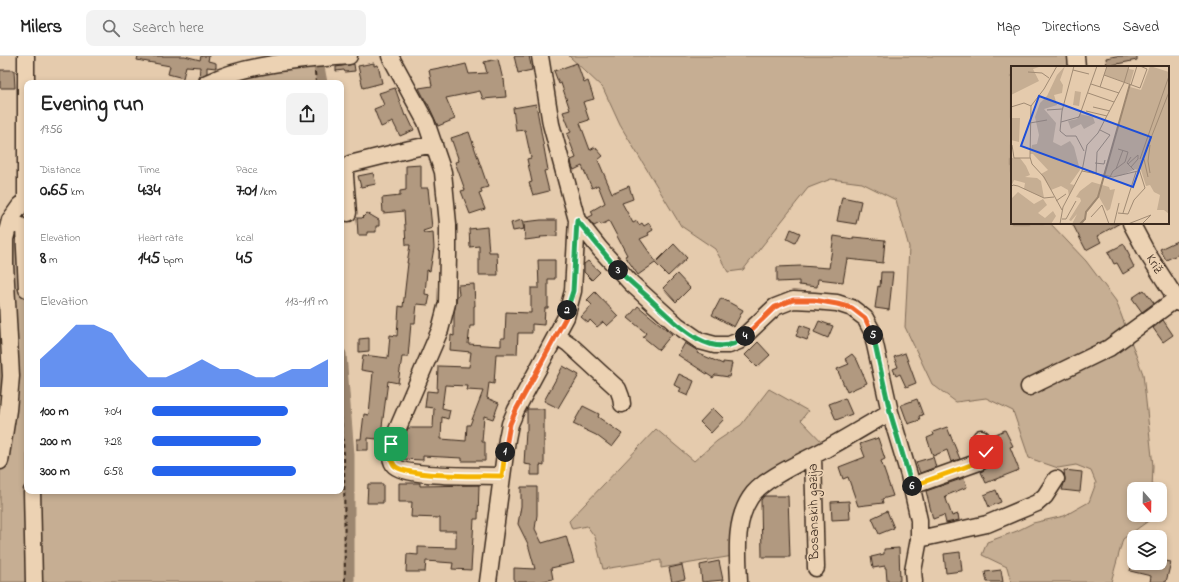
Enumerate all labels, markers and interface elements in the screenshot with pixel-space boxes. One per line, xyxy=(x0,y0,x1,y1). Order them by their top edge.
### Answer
search box xyxy=(86,10,366,46)
text: Milers xyxy=(20,14,62,41)
icon: search xyxy=(100,17,122,39)
text: Search here xyxy=(132,17,204,39)
text: Map xyxy=(997,17,1020,38)
text: Directions xyxy=(1042,17,1100,38)
text: Saved xyxy=(1122,17,1159,38)
inset map xyxy=(1011,66,1169,224)
text: Evening run xyxy=(40,89,144,121)
button: share xyxy=(286,93,328,135)
text: 19:56 xyxy=(40,120,62,139)
text: Distance xyxy=(40,162,81,178)
text: Time xyxy=(138,162,160,178)
text: Pace xyxy=(236,162,257,178)
text: 0.65 xyxy=(40,178,68,203)
text: 4:34 xyxy=(138,178,160,203)
text: 7:01 xyxy=(236,178,257,203)
text: km xyxy=(68,184,84,200)
text: /km xyxy=(257,184,277,200)
text: Elevation xyxy=(40,230,80,246)
text: Heart rate xyxy=(138,230,183,246)
text: kcal xyxy=(236,230,254,246)
text: 8 xyxy=(40,246,46,271)
text: 145 xyxy=(138,246,160,271)
text: 45 xyxy=(236,246,253,271)
street label: Križ xyxy=(1140,250,1168,278)
text: m xyxy=(46,252,58,268)
text: bpm xyxy=(160,252,183,268)
pin: 3 xyxy=(608,260,628,280)
text: 3 xyxy=(616,262,620,278)
text: Elevation xyxy=(40,292,88,311)
text: 113–119 m xyxy=(285,292,328,311)
pin: 2 xyxy=(557,300,577,320)
text: 2 xyxy=(564,302,570,318)
pin: 5 xyxy=(863,325,883,345)
pin: 4 xyxy=(735,326,755,346)
text: 5 xyxy=(870,327,876,343)
text: 4 xyxy=(743,328,747,344)
text: 100 m xyxy=(40,402,69,421)
text: 7:04 xyxy=(104,402,121,421)
pin xyxy=(374,427,408,461)
text: 200 m xyxy=(40,432,71,451)
text: 7:28 xyxy=(104,432,122,451)
icon: arrive xyxy=(380,433,402,455)
pin xyxy=(969,435,1003,469)
icon: check xyxy=(975,441,997,463)
pin: 1 xyxy=(495,442,515,462)
text: 1 xyxy=(503,444,507,460)
text: 300 m xyxy=(40,462,70,481)
text: 6:58 xyxy=(104,462,123,481)
street label: Bosanskih gazija xyxy=(803,463,826,562)
pin: 6 xyxy=(902,476,922,496)
text: 6 xyxy=(910,478,914,494)
north arrow xyxy=(1127,482,1167,522)
map controls xyxy=(1127,482,1167,570)
button: layers xyxy=(1127,530,1167,570)

